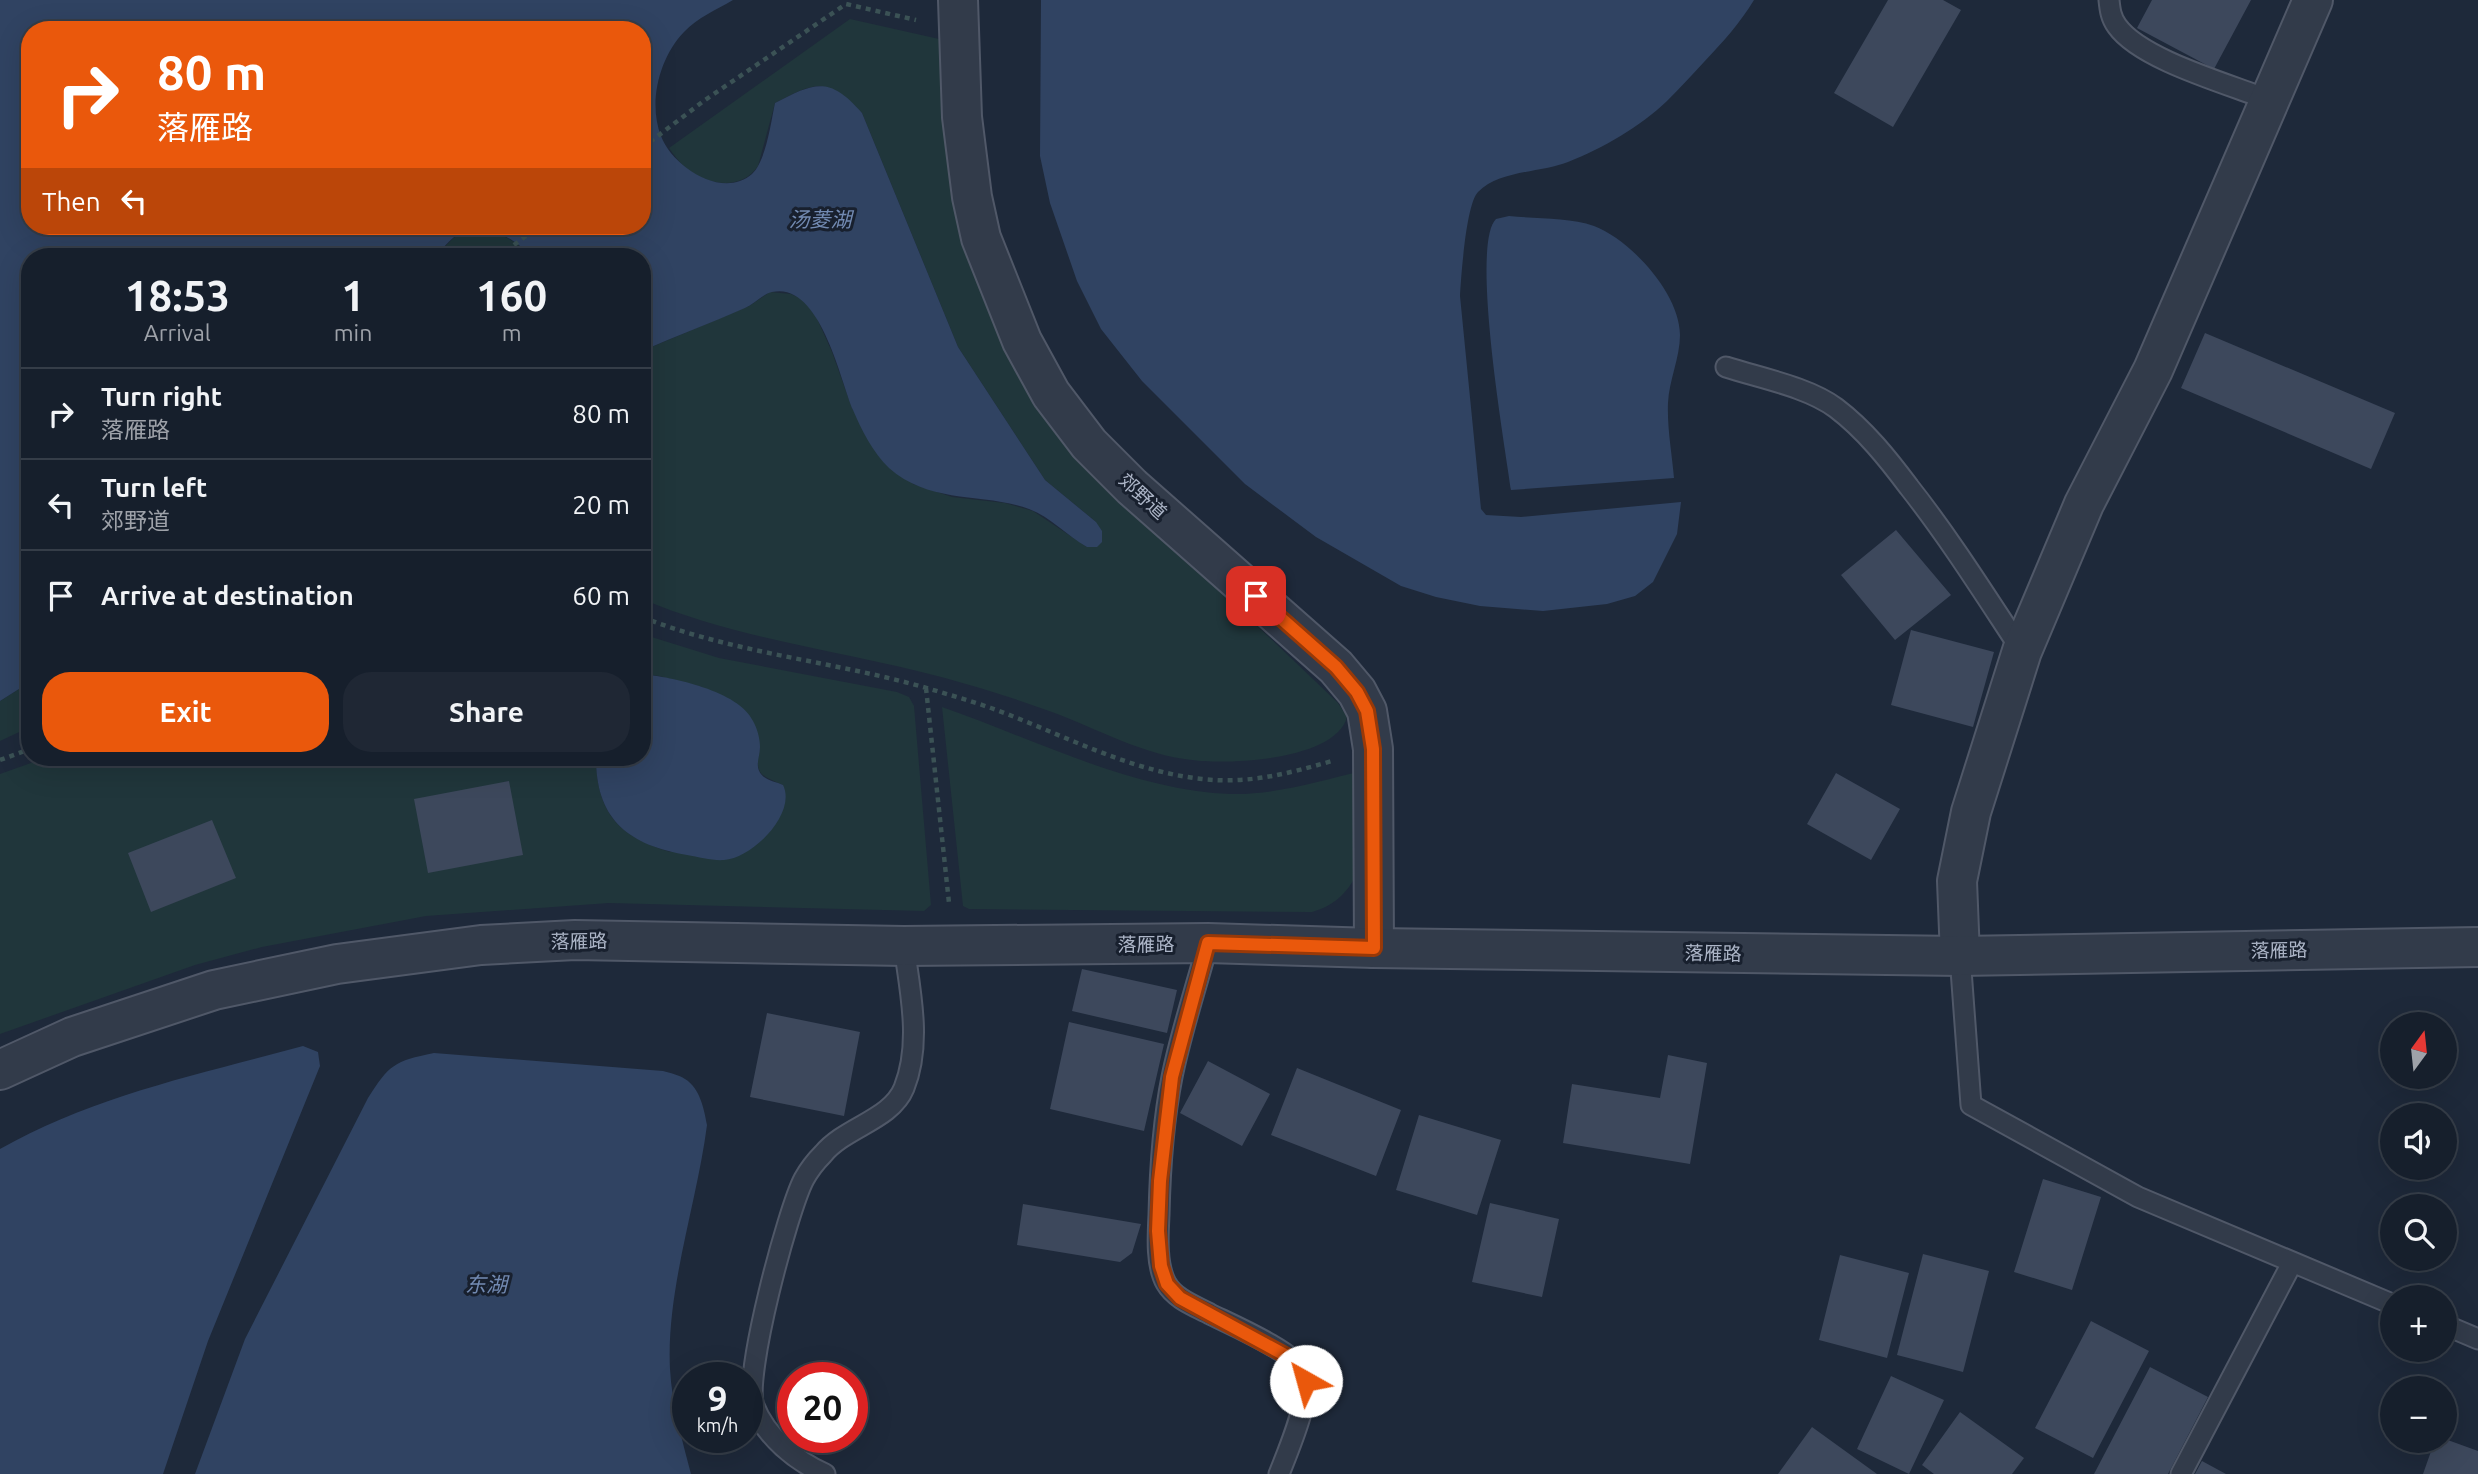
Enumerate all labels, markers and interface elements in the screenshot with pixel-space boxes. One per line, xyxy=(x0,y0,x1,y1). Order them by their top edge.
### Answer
text: 80 m xyxy=(157,44,266,99)
icon: right xyxy=(42,49,133,140)
text: 落雁路 xyxy=(157,109,253,145)
icon: left xyxy=(115,182,153,220)
text: Then xyxy=(42,187,101,216)
water label: 汤菱湖 xyxy=(789,207,854,231)
text: 18:53 xyxy=(125,272,230,319)
text: 1 xyxy=(341,272,365,319)
text: 160 xyxy=(476,272,547,319)
text: Arrival xyxy=(144,320,211,345)
text: min xyxy=(334,320,372,345)
text: m xyxy=(502,320,522,345)
text: Turn right xyxy=(101,382,222,411)
icon: right xyxy=(42,395,80,433)
text: 80 m xyxy=(572,399,630,428)
text: 落雁路 xyxy=(101,417,170,442)
street label: 郊野道 xyxy=(1115,469,1171,523)
text: Turn left xyxy=(101,473,207,502)
icon: left xyxy=(42,486,80,524)
text: 20 m xyxy=(572,490,630,519)
text: 郊野道 xyxy=(101,508,170,533)
pin xyxy=(1226,566,1286,626)
icon: arrive xyxy=(42,577,80,615)
icon: arrive xyxy=(1237,577,1275,615)
text: Arrive at destination xyxy=(101,581,354,610)
text: 60 m xyxy=(572,581,630,610)
button: Exit xyxy=(42,672,329,752)
button: Share xyxy=(343,672,630,752)
street label: 落雁路 xyxy=(550,930,608,952)
street label: 落雁路 xyxy=(1117,933,1175,955)
street label: 落雁路 xyxy=(2250,939,2308,961)
street label: 落雁路 xyxy=(1684,942,1742,964)
north arrow xyxy=(2380,1012,2457,1088)
map controls xyxy=(2380,1012,2457,1453)
button: sound xyxy=(2380,1103,2457,1180)
button: search xyxy=(2380,1194,2457,1271)
water label: 东湖 xyxy=(465,1272,510,1296)
button: + xyxy=(2380,1285,2457,1362)
position arrow xyxy=(1269,1344,1343,1418)
speed limit sign: 20 xyxy=(777,1362,868,1453)
button: − xyxy=(2380,1376,2457,1453)
text: 9 xyxy=(708,1378,727,1418)
text: km/h xyxy=(697,1415,738,1435)

